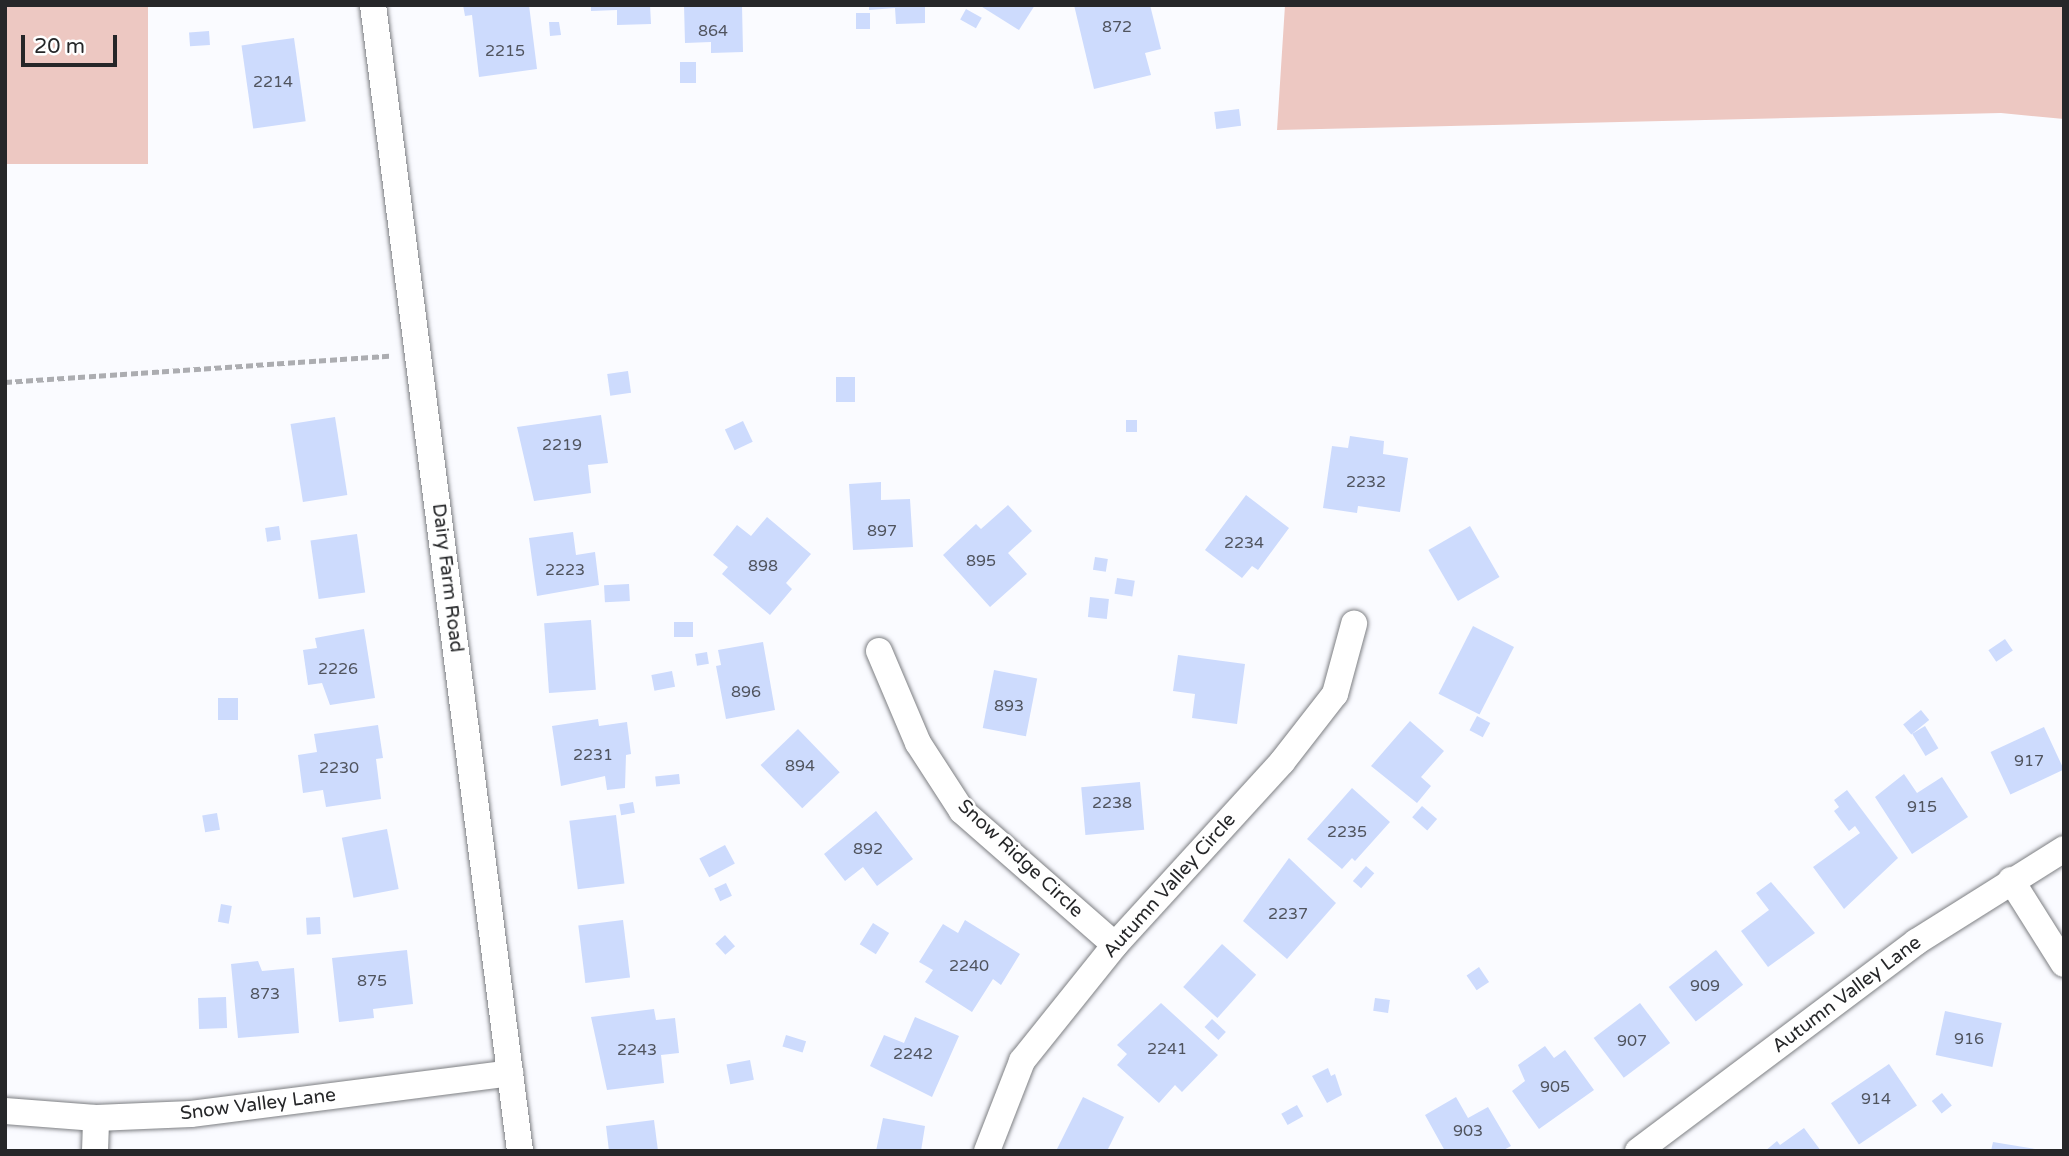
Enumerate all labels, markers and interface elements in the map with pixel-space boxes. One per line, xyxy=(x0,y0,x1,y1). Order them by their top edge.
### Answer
house number: 872 xyxy=(1102,17,1132,37)
scale bar xyxy=(24,21,121,65)
house number: 864 xyxy=(698,21,728,41)
text: 20 m xyxy=(34,34,85,59)
house number: 2215 xyxy=(485,41,525,61)
house number: 2214 xyxy=(253,72,293,92)
house number: 2219 xyxy=(542,435,582,455)
house number: 2232 xyxy=(1346,472,1386,492)
street label: Dairy Farm Road xyxy=(427,502,467,654)
house number: 897 xyxy=(867,521,897,541)
house number: 2234 xyxy=(1224,533,1264,553)
house number: 895 xyxy=(966,551,996,571)
house number: 898 xyxy=(748,556,778,576)
house number: 2223 xyxy=(545,560,585,580)
house number: 2226 xyxy=(318,659,358,679)
house number: 896 xyxy=(731,682,761,702)
house number: 893 xyxy=(994,696,1024,716)
house number: 2231 xyxy=(573,745,613,765)
house number: 917 xyxy=(2014,751,2044,771)
house number: 894 xyxy=(785,756,815,776)
house number: 2230 xyxy=(319,758,359,778)
house number: 2238 xyxy=(1092,793,1132,813)
street label: Snow Ridge Circle xyxy=(953,795,1087,923)
house number: 915 xyxy=(1907,797,1937,817)
street label: Autumn Valley Circle xyxy=(1099,809,1241,963)
house number: 2235 xyxy=(1327,822,1367,842)
house number: 892 xyxy=(853,839,883,859)
house number: 2237 xyxy=(1268,904,1308,924)
street label: Autumn Valley Lane xyxy=(1768,932,1926,1058)
house number: 2240 xyxy=(949,956,989,976)
house number: 875 xyxy=(357,971,387,991)
house number: 909 xyxy=(1690,976,1720,996)
house number: 873 xyxy=(250,984,280,1004)
house number: 916 xyxy=(1954,1029,1984,1049)
house number: 907 xyxy=(1617,1031,1647,1051)
house number: 2241 xyxy=(1147,1039,1187,1059)
house number: 2243 xyxy=(617,1040,657,1060)
house number: 2242 xyxy=(893,1044,933,1064)
house number: 905 xyxy=(1540,1077,1570,1097)
street label: Snow Valley Lane xyxy=(179,1084,337,1126)
house number: 914 xyxy=(1861,1089,1891,1109)
house number: 903 xyxy=(1453,1121,1483,1141)

